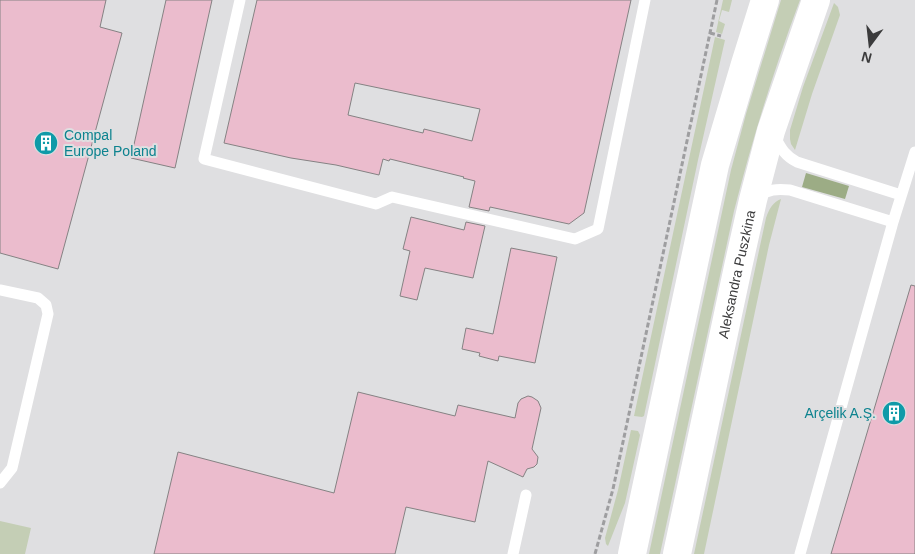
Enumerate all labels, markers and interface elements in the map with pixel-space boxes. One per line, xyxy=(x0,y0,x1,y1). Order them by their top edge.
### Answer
north arrow xyxy=(845,20,895,70)
text: N xyxy=(860,49,874,67)
place label: Compal Europe Poland xyxy=(64,127,157,159)
building icon: Compal Europe Poland xyxy=(33,130,59,156)
street label: Aleksandra Puszkina xyxy=(715,208,759,340)
building icon: Arçelik A.Ş. xyxy=(881,400,907,426)
place label: Arçelik A.Ş. xyxy=(804,405,876,421)

